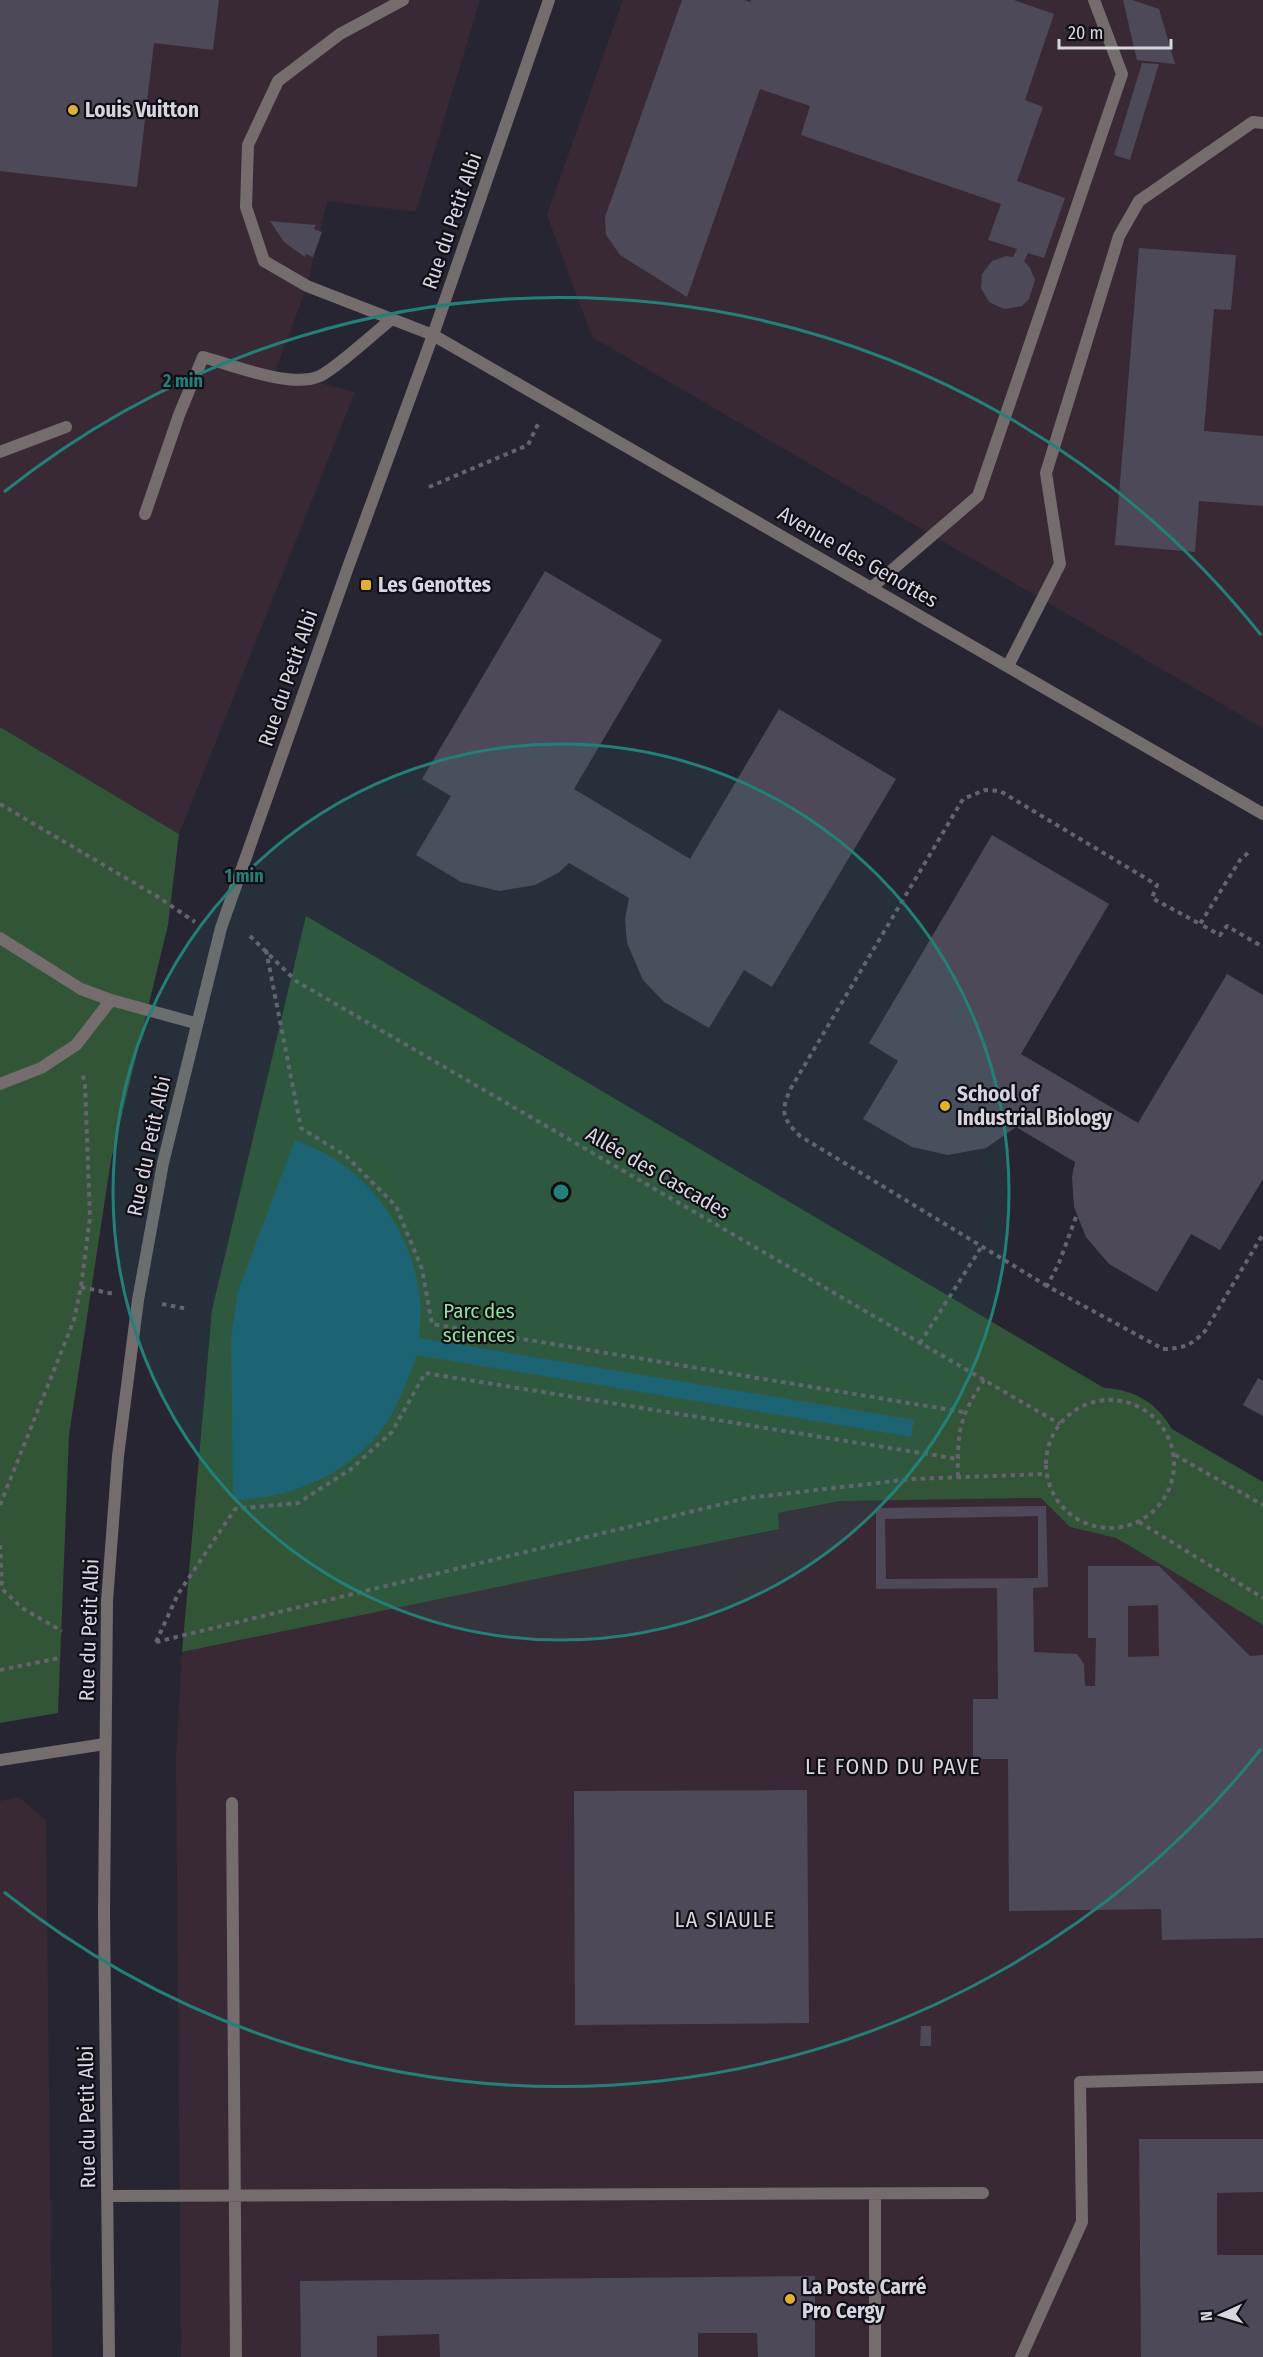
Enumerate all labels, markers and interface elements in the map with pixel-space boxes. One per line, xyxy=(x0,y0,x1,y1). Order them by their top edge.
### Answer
scale bar xyxy=(1059,12,1172,50)
text: 20 m xyxy=(1068,22,1103,44)
place label: Louis Vuitton xyxy=(85,97,199,123)
marker: Louis Vuitton xyxy=(66,103,80,117)
street label: Rue du Petit Albi xyxy=(416,149,488,293)
text: 2 min xyxy=(162,370,203,392)
street label: Avenue des Genottes xyxy=(773,501,943,613)
place label: Les Genottes xyxy=(378,572,491,598)
marker: Les Genottes xyxy=(359,578,373,592)
street label: Rue du Petit Albi xyxy=(252,606,324,750)
text: 1 min xyxy=(224,865,264,887)
street label: Rue du Petit Albi xyxy=(121,1074,177,1218)
place label: School of Industrial Biology xyxy=(957,1081,1113,1131)
marker: School of Industrial Biology xyxy=(938,1099,952,1113)
street label: Allée des Cascades xyxy=(581,1121,735,1225)
centre of rings xyxy=(551,1182,571,1202)
park label: Parc des sciences xyxy=(443,1298,515,1348)
street label: Rue du Petit Albi xyxy=(74,1558,104,1702)
district label: LE FOND DU PAVE xyxy=(805,1753,981,1780)
district label: LA SIAULE xyxy=(674,1906,776,1933)
street label: Rue du Petit Albi xyxy=(73,2045,101,2189)
place label: La Poste Carré Pro Cergy xyxy=(802,2274,927,2324)
north arrow xyxy=(1191,2285,1251,2345)
marker: La Poste Carré Pro Cergy xyxy=(783,2292,797,2306)
text: N xyxy=(1197,2311,1216,2321)

